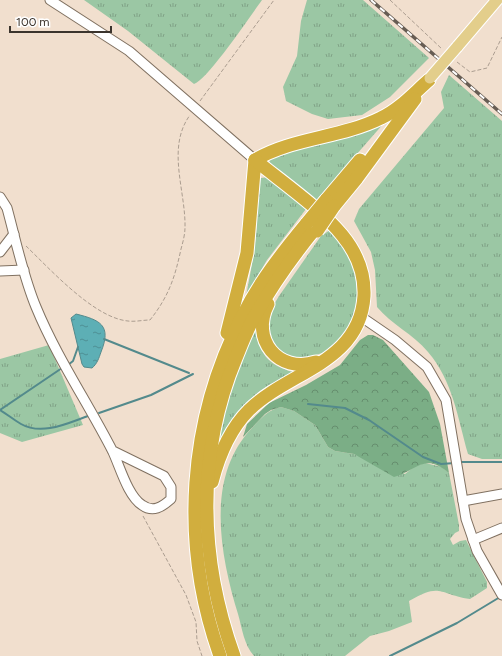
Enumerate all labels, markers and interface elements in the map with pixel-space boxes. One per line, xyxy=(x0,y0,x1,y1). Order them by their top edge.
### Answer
scale bar xyxy=(10,8,111,34)
text: 100 m xyxy=(16,15,50,29)

